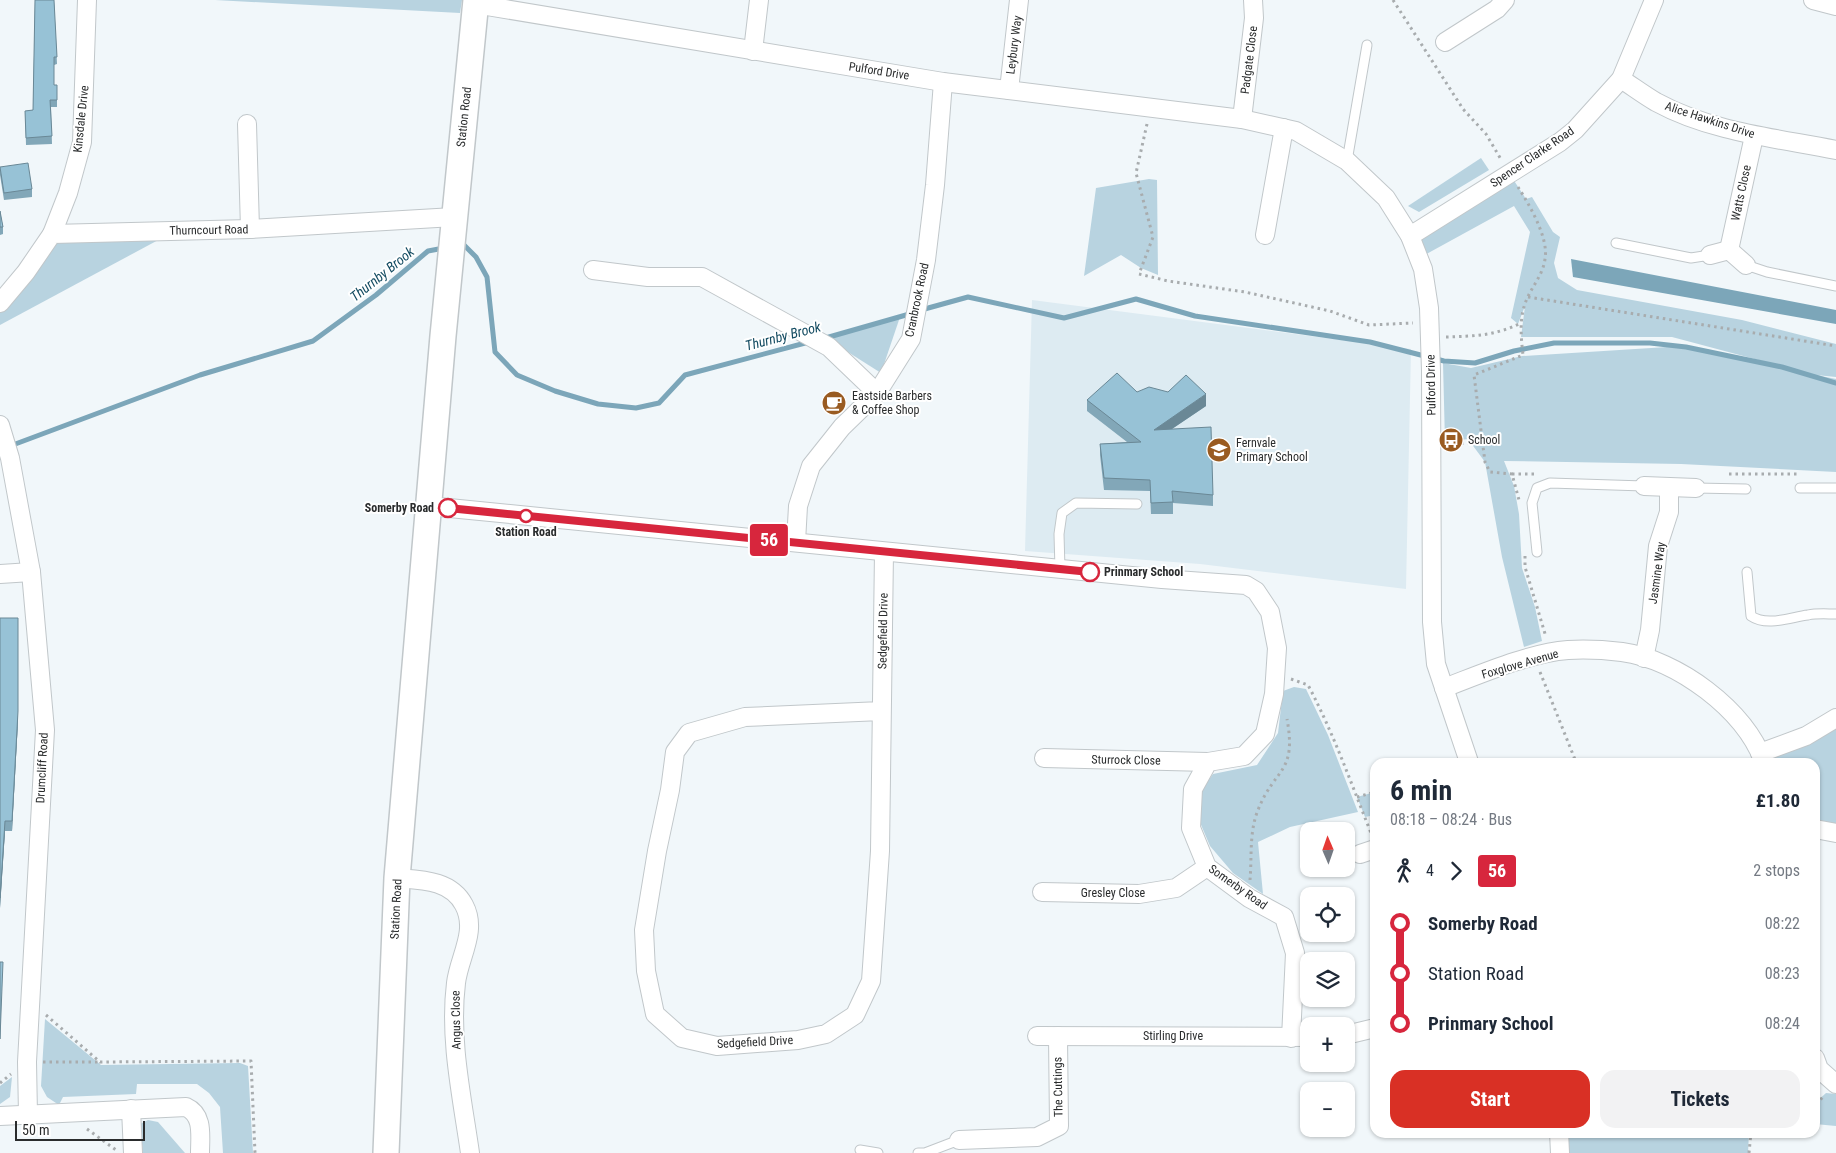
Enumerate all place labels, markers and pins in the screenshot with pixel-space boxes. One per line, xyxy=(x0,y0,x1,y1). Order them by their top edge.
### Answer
place label: Eastside Barbers & Coffee Shop xyxy=(852,389,932,417)
cafe icon: Eastside Barbers & Coffee Shop xyxy=(821,390,847,416)
bus stop icon: School xyxy=(1438,427,1464,453)
place label: School xyxy=(1468,433,1500,447)
place label: Fernvale Primary School xyxy=(1236,436,1308,464)
school or university icon: Fernvale Primary School xyxy=(1206,437,1232,463)
marker: Somerby Road xyxy=(438,498,458,518)
place label: Somerby Road xyxy=(365,501,434,515)
marker: Station Road xyxy=(519,509,533,523)
place label: Station Road xyxy=(495,525,557,539)
marker: Prinmary School xyxy=(1080,562,1100,582)
place label: Prinmary School xyxy=(1104,565,1183,579)

